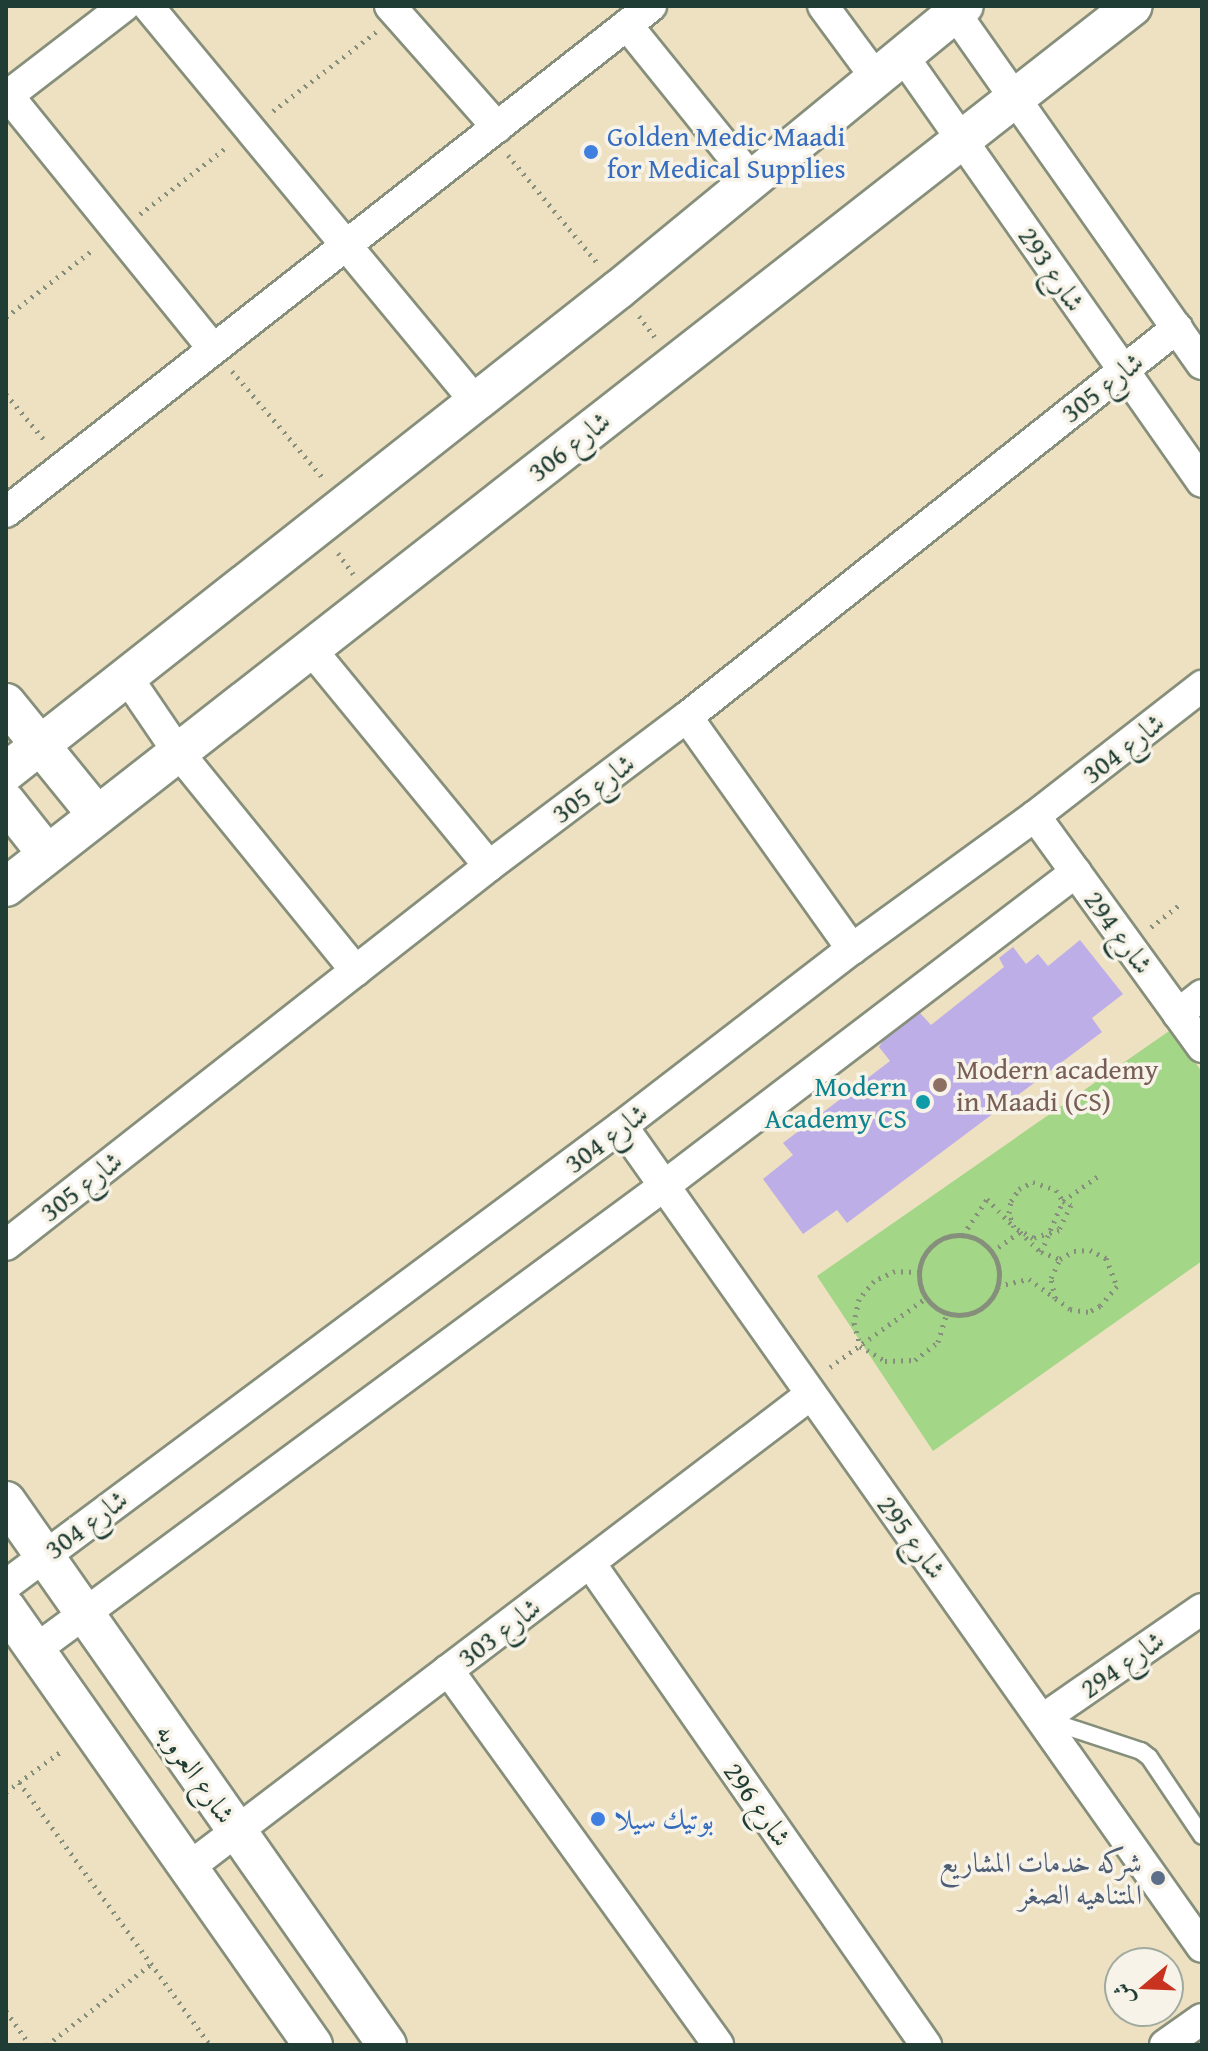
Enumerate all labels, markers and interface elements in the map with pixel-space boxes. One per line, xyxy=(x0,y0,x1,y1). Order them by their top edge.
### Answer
place label: Golden Medic Maadi for Medical Supplies xyxy=(607,119,846,185)
marker: Golden Medic Maadi for Medical Supplies xyxy=(582,143,600,161)
street label: شارع 293 xyxy=(1011,220,1093,318)
street label: شارع 305 xyxy=(1054,344,1150,430)
street label: شارع 306 xyxy=(521,403,617,489)
street label: شارع 304 xyxy=(1075,705,1171,791)
street label: شارع 305 xyxy=(545,746,641,830)
street label: شارع 294 xyxy=(1077,884,1161,980)
place label: Modern academy in Maadi (CS) xyxy=(956,1052,1159,1118)
place label: Modern Academy CS xyxy=(764,1069,907,1135)
marker: Modern academy in Maadi (CS) xyxy=(931,1076,949,1094)
marker: Modern Academy CS xyxy=(914,1093,932,1111)
street label: شارع 304 xyxy=(558,1096,654,1180)
street label: شارع 305 xyxy=(33,1143,129,1229)
street label: شارع 304 xyxy=(38,1482,134,1566)
street label: شارع 295 xyxy=(870,1489,954,1585)
street label: شارع 303 xyxy=(451,1590,547,1674)
street label: شارع 294 xyxy=(1073,1623,1171,1705)
street label: شارع العروبه xyxy=(149,1716,243,1830)
street label: شارع 296 xyxy=(717,1755,799,1853)
place label: بوتيك سيلا xyxy=(614,1802,714,1836)
marker: بوتيك سيلا xyxy=(589,1810,607,1828)
place label: شركه خدمات المشاريع المتناهيه الصغر xyxy=(939,1845,1142,1911)
marker: شركه خدمات المشاريع المتناهيه الصغر xyxy=(1149,1869,1167,1887)
north arrow xyxy=(1104,1947,1184,2027)
text: ش xyxy=(1105,1979,1142,2010)

